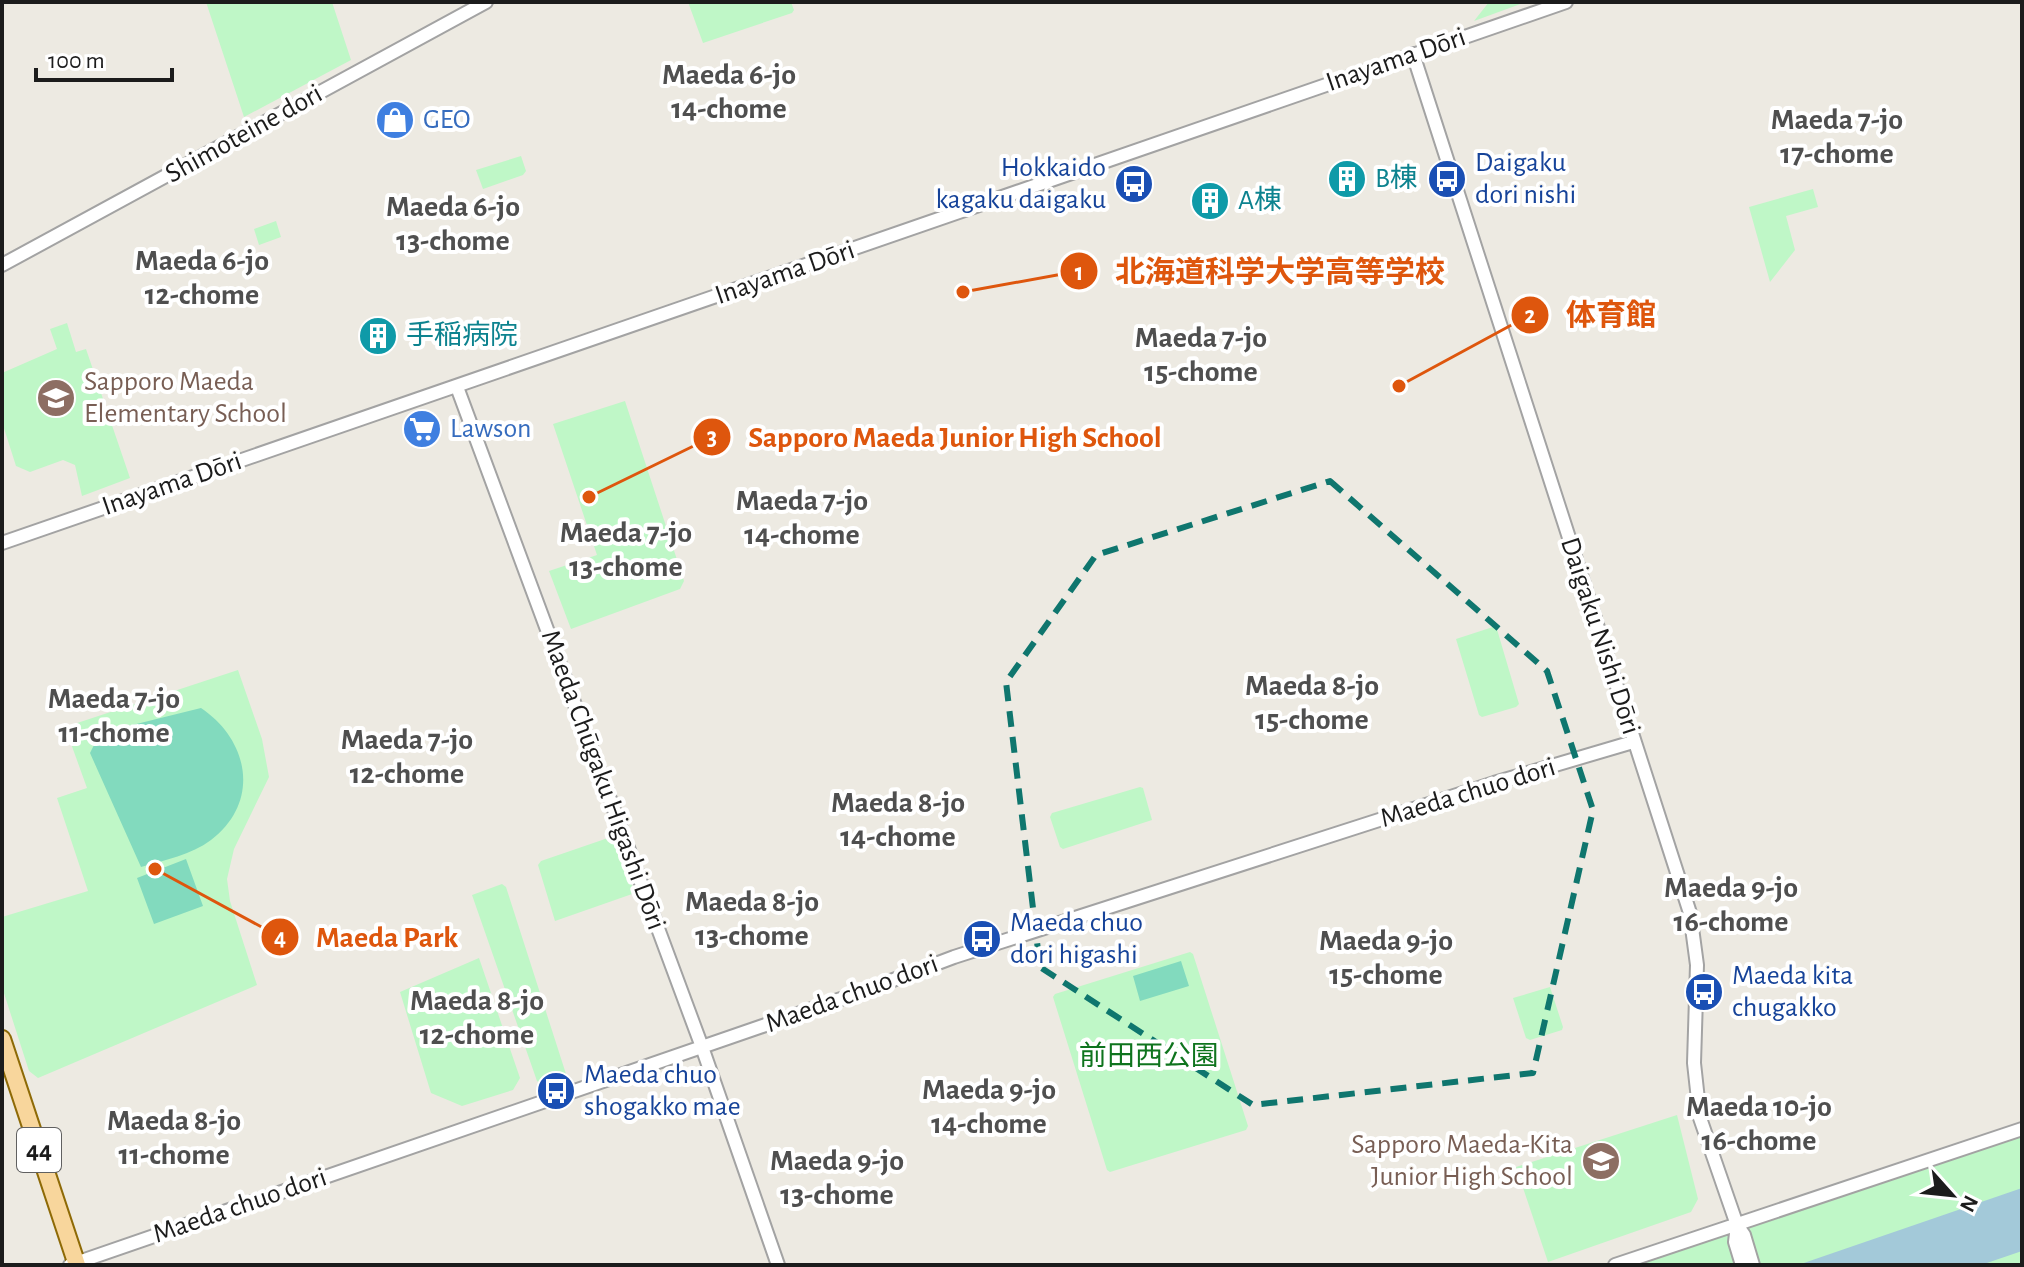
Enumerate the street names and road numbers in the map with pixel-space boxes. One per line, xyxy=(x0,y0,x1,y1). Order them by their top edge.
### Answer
street label: Inayama Dōri xyxy=(1323,23,1469,97)
street label: Shimoteine dori xyxy=(161,79,327,189)
street label: Inayama Dōri xyxy=(712,236,858,310)
street label: Inayama Dōri xyxy=(99,447,245,521)
street label: Daigaku Nishi Dōri xyxy=(1555,534,1645,738)
street label: Maeda Chūgaku Higashi Dōri xyxy=(536,626,670,934)
street label: Maeda chuo dori xyxy=(1377,753,1559,833)
street label: Maeda chuo dori xyxy=(762,950,942,1038)
road number: 44 xyxy=(17,1128,61,1172)
street label: Maeda chuo dori xyxy=(150,1163,330,1249)

